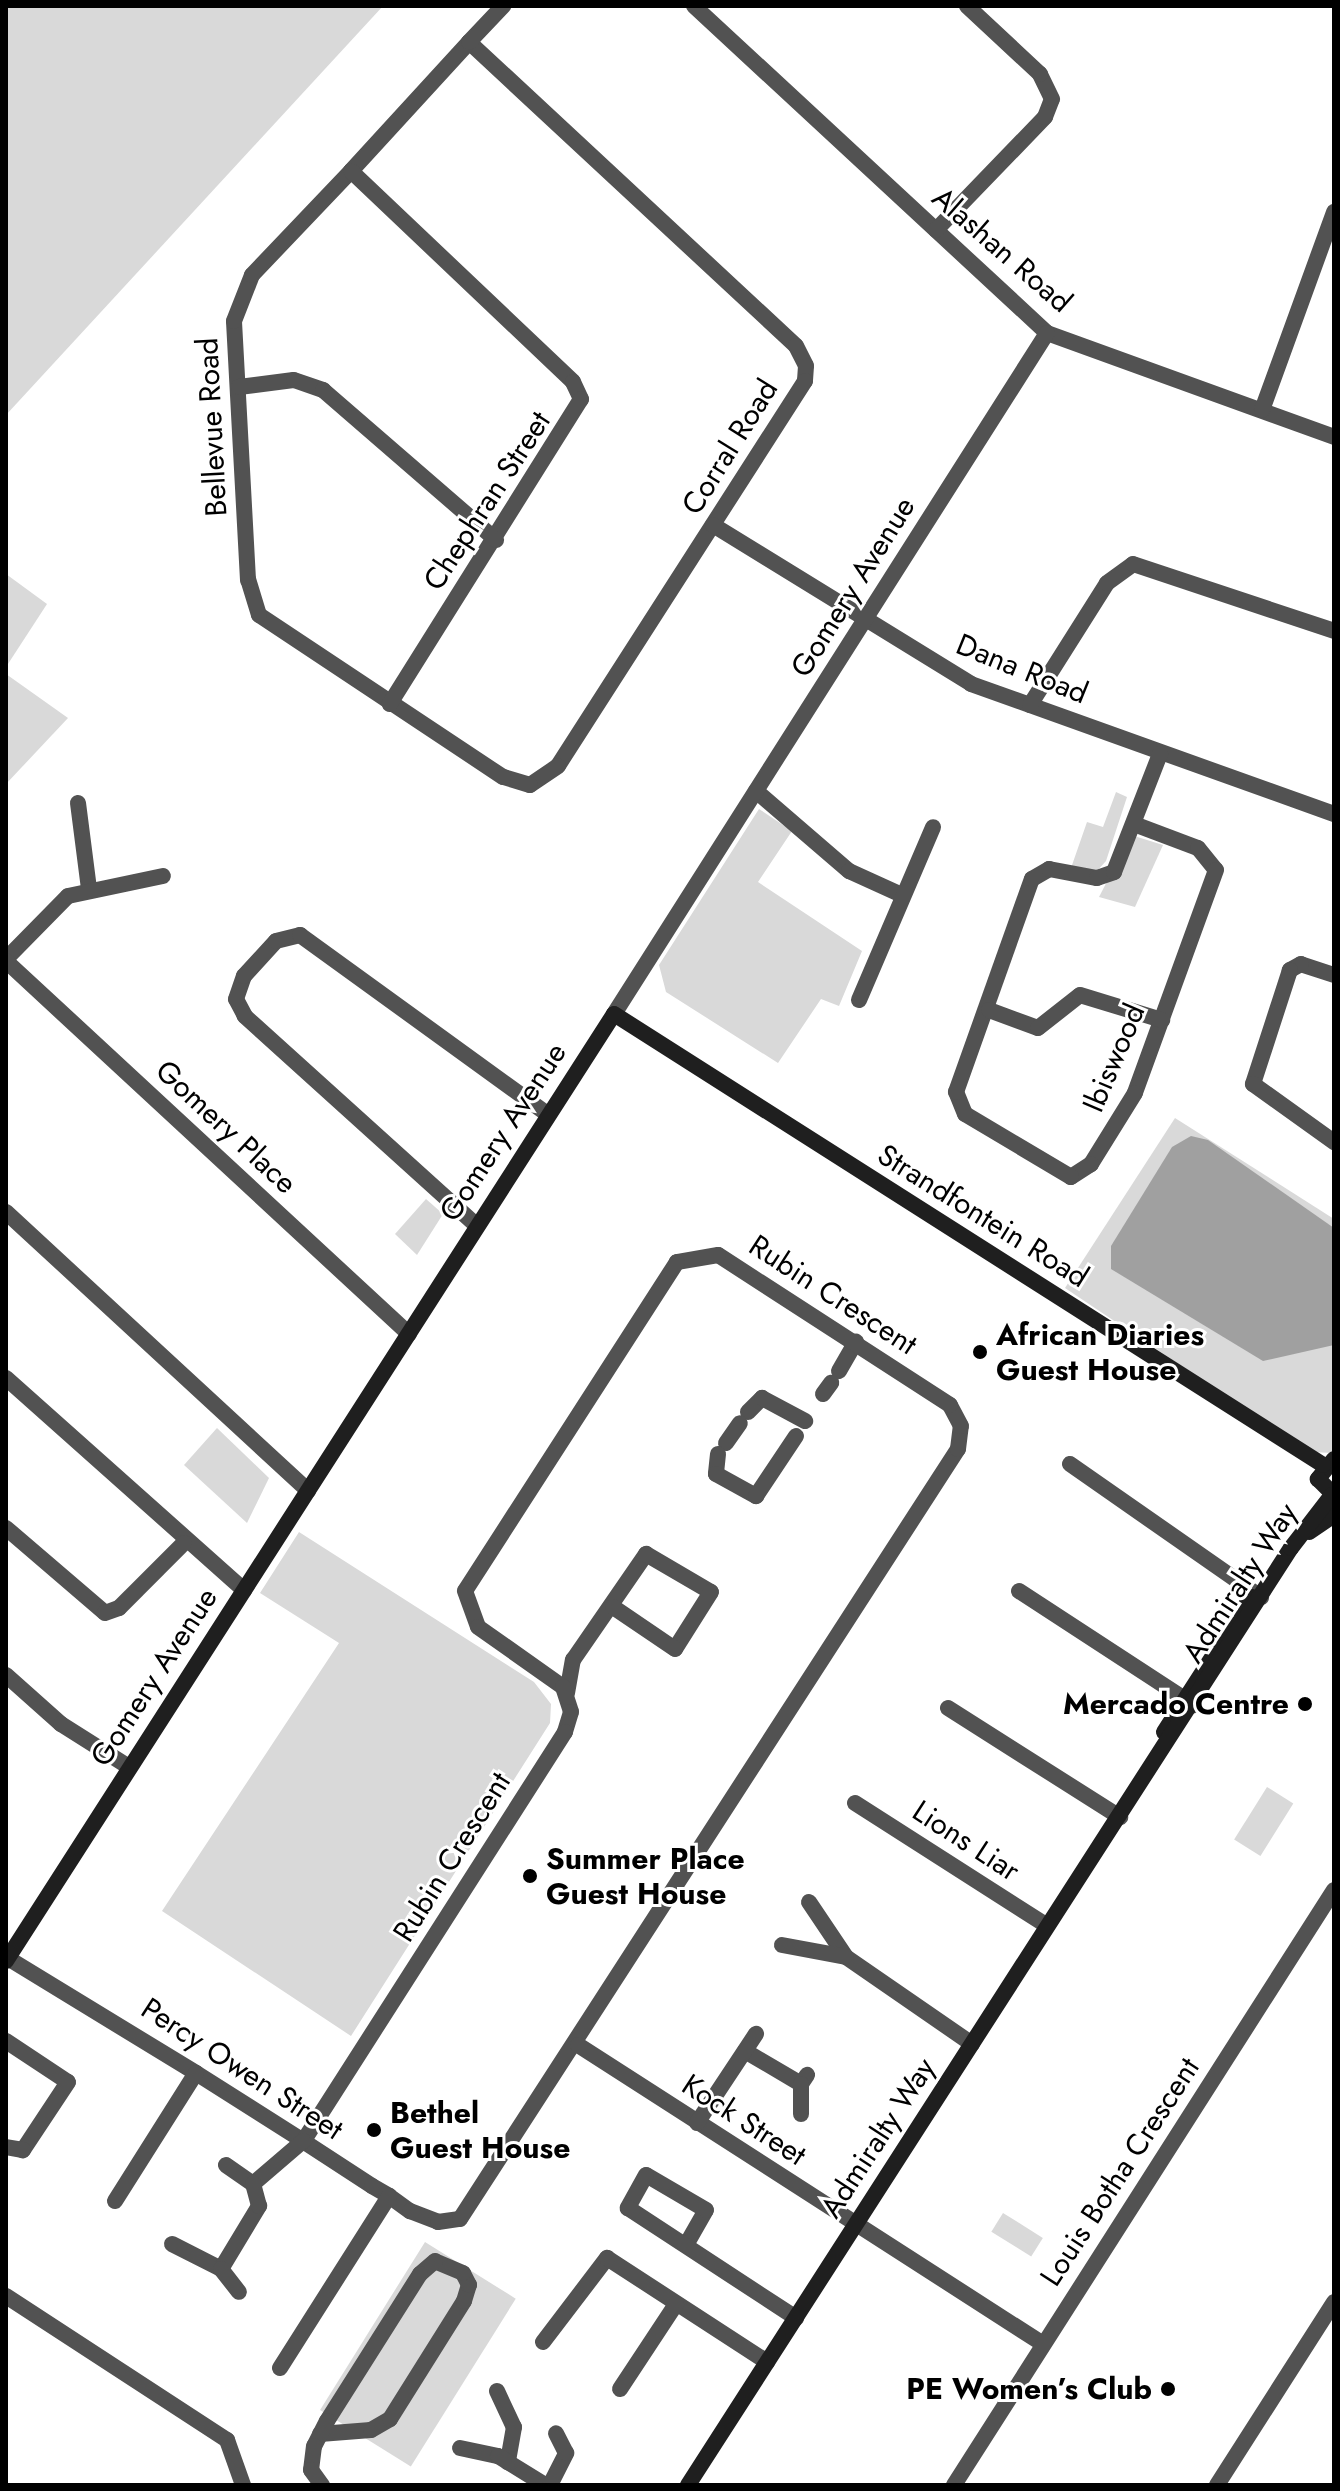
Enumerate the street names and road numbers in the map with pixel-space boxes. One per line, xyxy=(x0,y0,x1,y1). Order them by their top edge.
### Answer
street label: Alashan Road xyxy=(925,180,1079,320)
street label: Bellevue Road xyxy=(189,337,235,517)
street label: Corral Road xyxy=(674,373,786,521)
street label: Chephran Street xyxy=(416,405,558,597)
street label: Gomery Avenue xyxy=(783,490,923,684)
street label: Dana Road xyxy=(951,626,1093,712)
street label: Ibiswood xyxy=(1075,998,1153,1118)
street label: Gomery Avenue xyxy=(432,1036,574,1228)
street label: Gomery Place xyxy=(148,1053,304,1201)
street label: Strandfontein Road xyxy=(871,1137,1095,1295)
street label: Rubin Crescent xyxy=(742,1227,924,1363)
street label: Admiralty Way xyxy=(1175,1496,1305,1670)
street label: Gomery Avenue xyxy=(83,1581,225,1773)
street label: Rubin Crescent xyxy=(386,1766,518,1948)
street label: Lions Liar xyxy=(906,1793,1026,1889)
street label: Percy Owen Street xyxy=(134,1990,350,2148)
street label: Admiralty Way xyxy=(813,2051,943,2225)
street label: Louis Botha Crescent xyxy=(1033,2051,1207,2293)
street label: Kock Street xyxy=(675,2067,813,2173)

